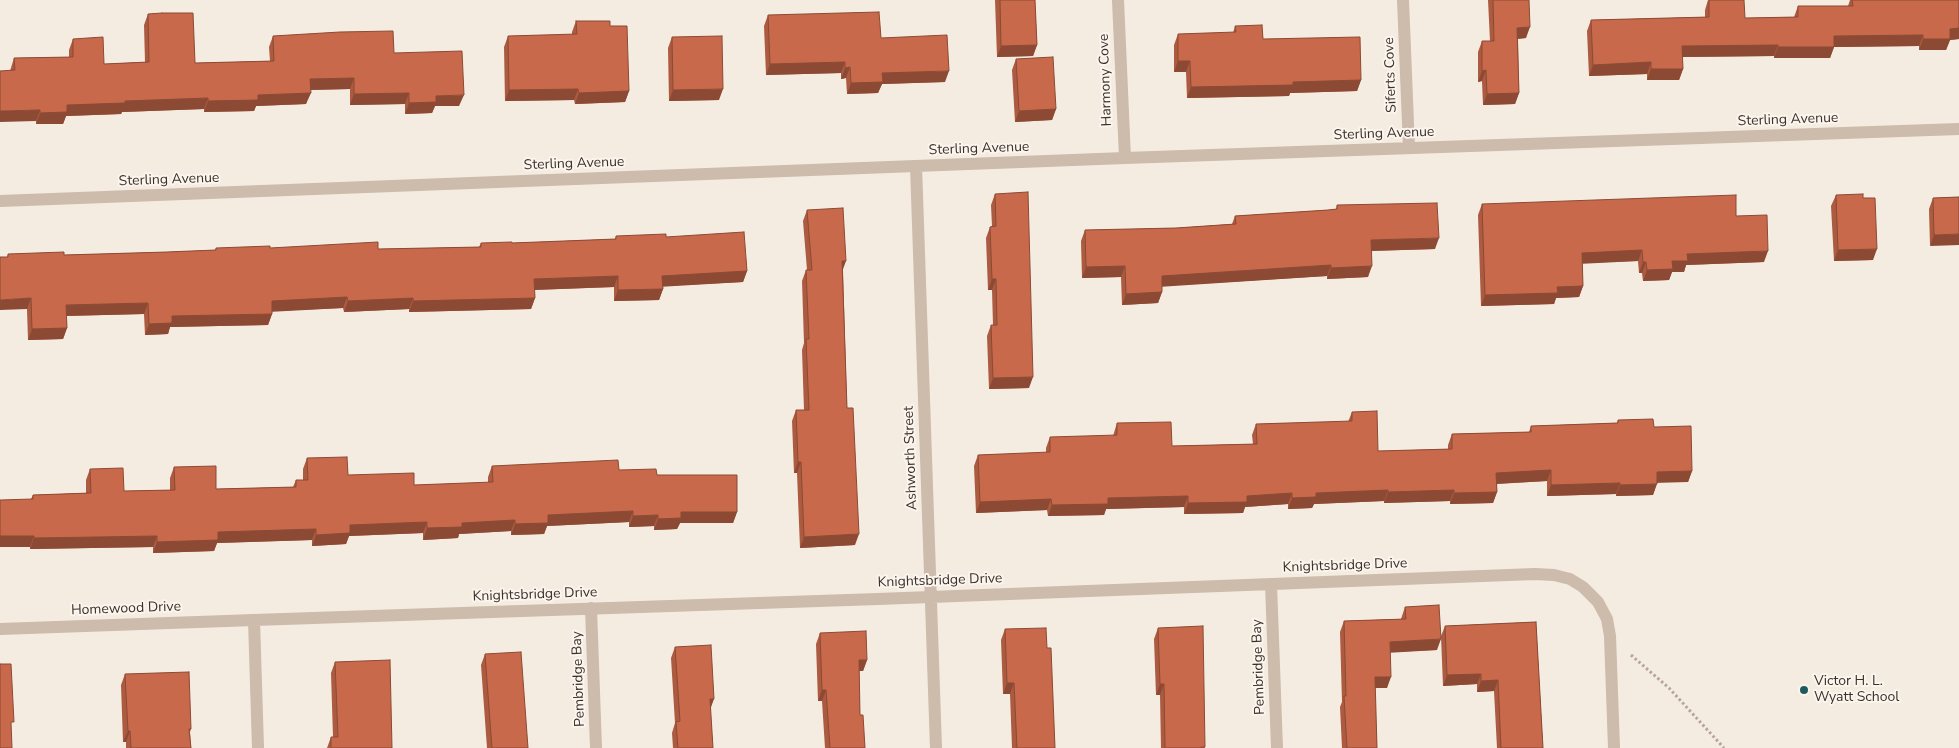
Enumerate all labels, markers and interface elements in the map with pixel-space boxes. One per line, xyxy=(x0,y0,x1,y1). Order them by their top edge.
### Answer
street label: Harmony Cove xyxy=(1096,33,1116,127)
street label: Siferts Cove xyxy=(1381,37,1401,113)
street label: Sterling Avenue xyxy=(1737,110,1839,130)
street label: Sterling Avenue xyxy=(1333,124,1435,144)
street label: Sterling Avenue xyxy=(928,139,1030,159)
street label: Sterling Avenue xyxy=(523,154,625,174)
street label: Sterling Avenue xyxy=(118,170,220,190)
street label: Ashworth Street xyxy=(901,406,921,510)
street label: Knightsbridge Drive xyxy=(1282,555,1408,577)
street label: Knightsbridge Drive xyxy=(877,570,1003,592)
street label: Knightsbridge Drive xyxy=(472,584,598,606)
street label: Homewood Drive xyxy=(71,599,181,619)
street label: Pembridge Bay xyxy=(1249,619,1269,715)
street label: Pembridge Bay xyxy=(569,631,589,727)
place label: Victor H. L. Wyatt School xyxy=(1814,674,1899,706)
marker: Victor H. L. Wyatt School xyxy=(1798,684,1810,696)

